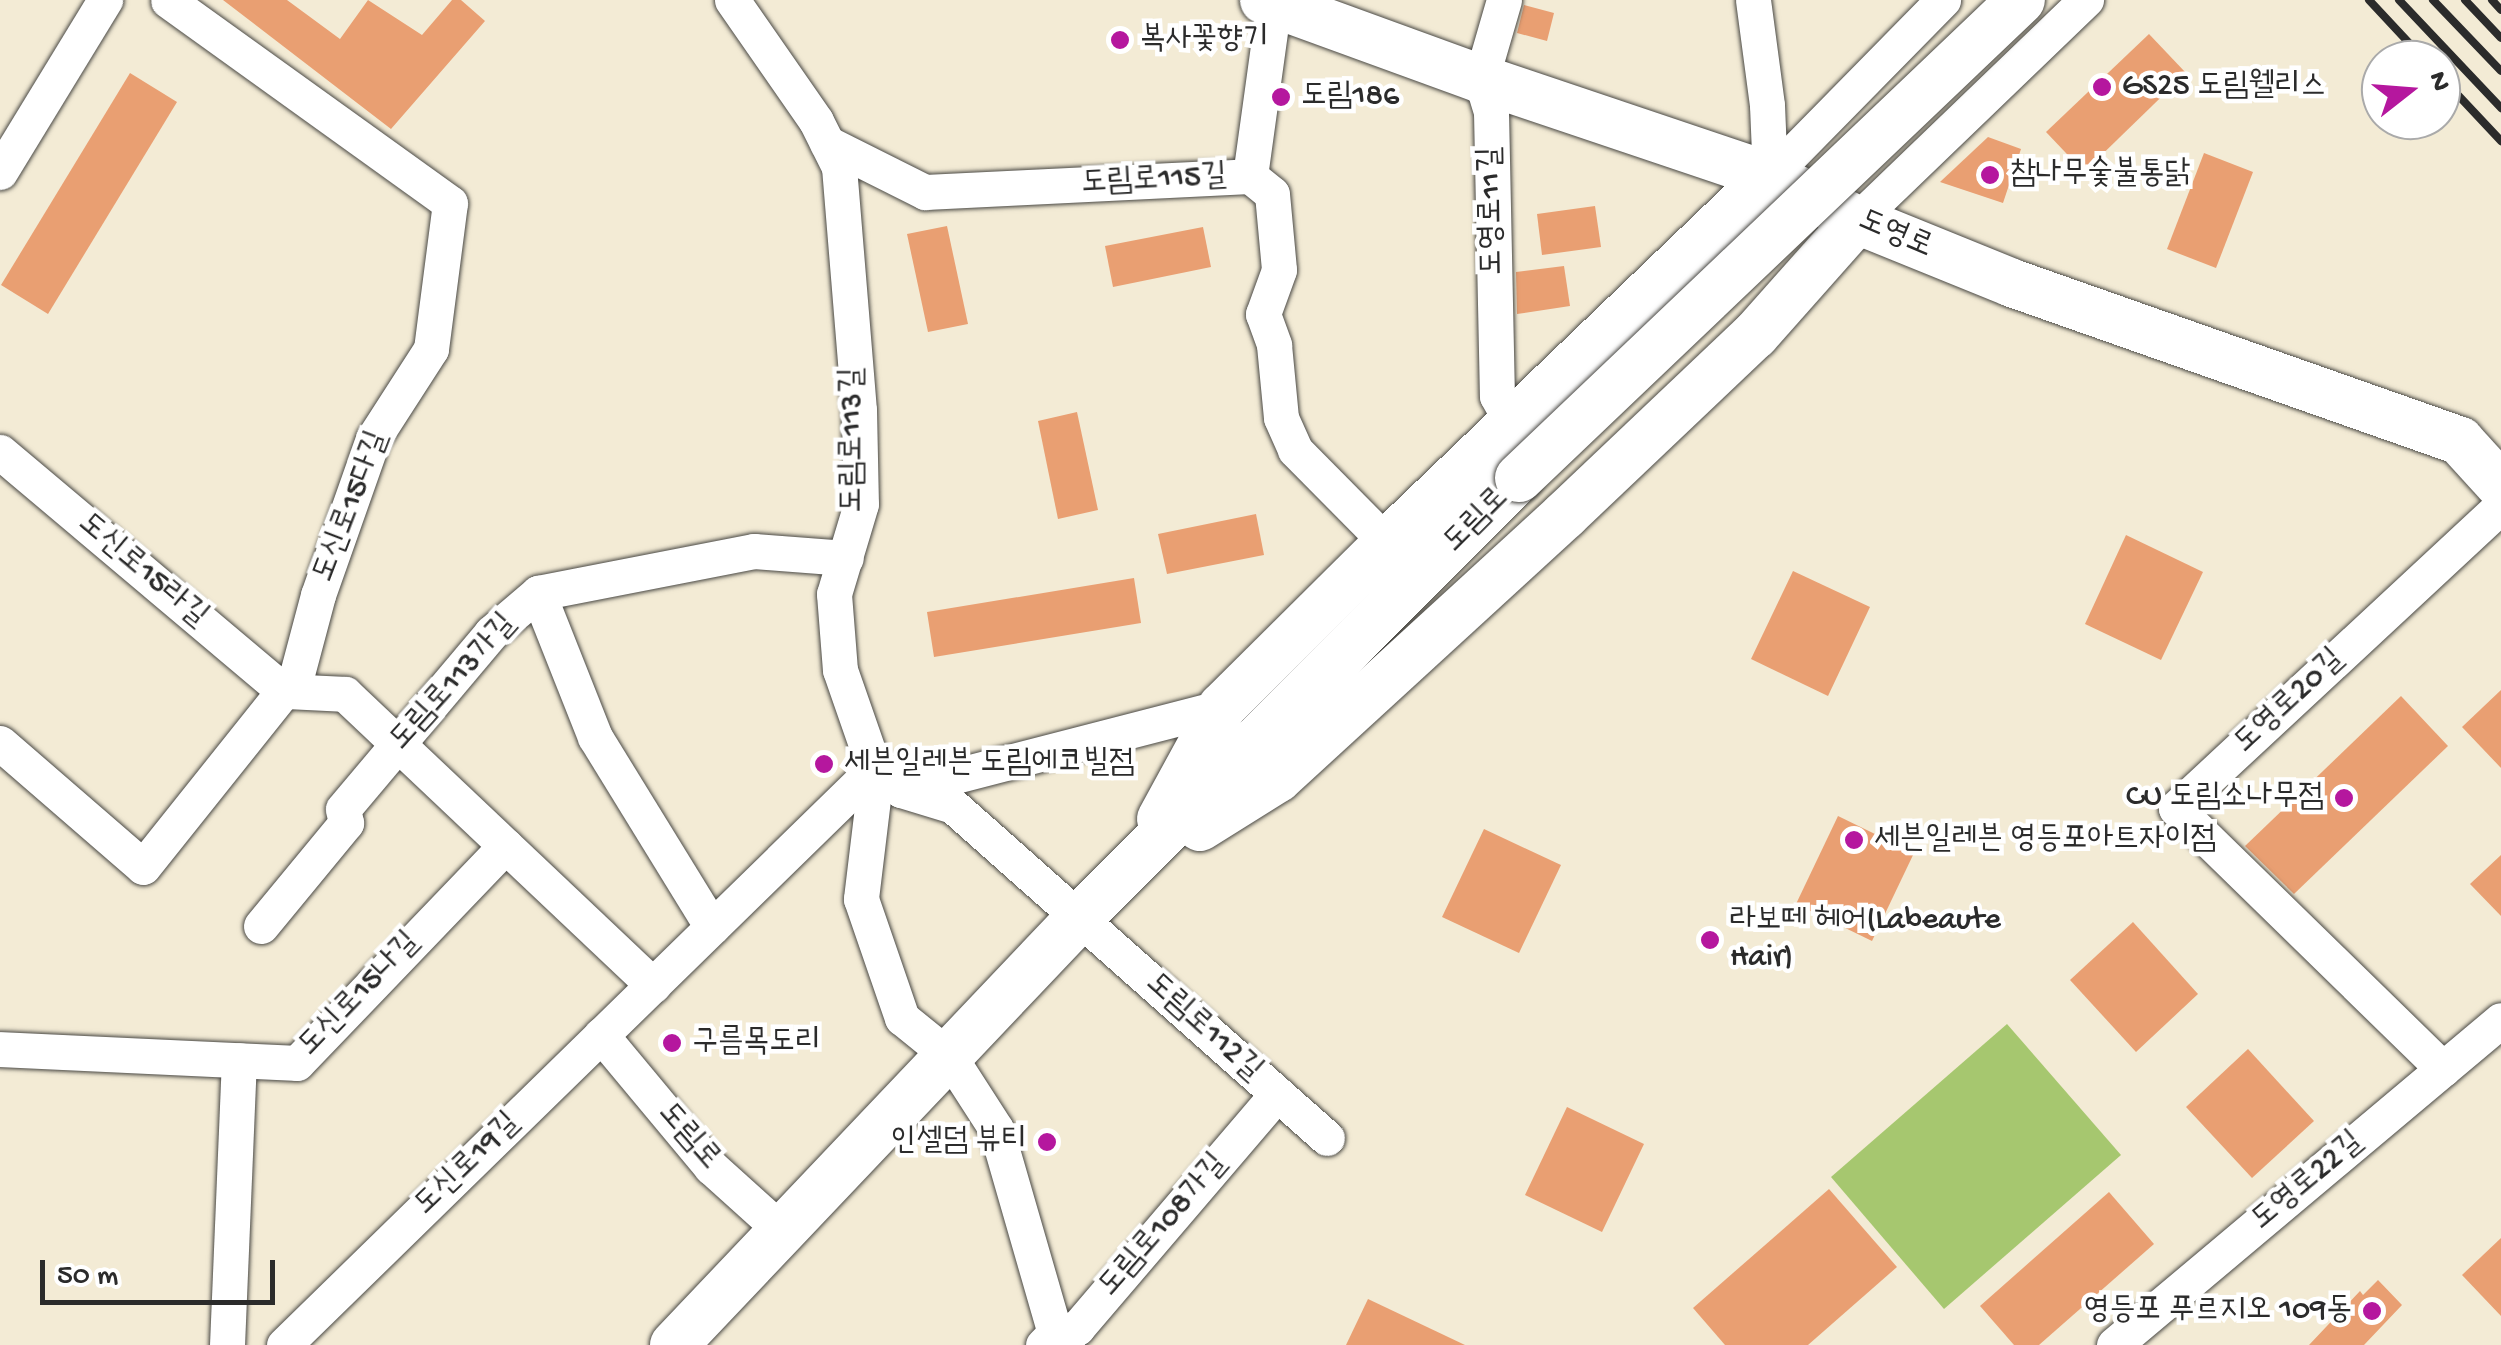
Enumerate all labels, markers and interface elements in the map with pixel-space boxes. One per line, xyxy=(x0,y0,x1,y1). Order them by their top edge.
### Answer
place label: 복사꽃향기 xyxy=(1140,21,1269,59)
marker: 복사꽃향기 xyxy=(1109,29,1131,51)
north arrow xyxy=(2361,40,2461,140)
place label: GS25 도림웰리스 xyxy=(2122,68,2326,106)
text: N xyxy=(2420,68,2457,95)
marker: GS25 도림웰리스 xyxy=(2091,76,2113,98)
place label: 도림186 xyxy=(1301,78,1399,116)
marker: 도림186 xyxy=(1270,86,1292,108)
street label: 도영로11길 xyxy=(1473,146,1513,276)
place label: 참나무숯불통닭 xyxy=(2010,156,2190,194)
street label: 도림로115길 xyxy=(1080,158,1228,204)
marker: 참나무숯불통닭 xyxy=(1979,164,2001,186)
street label: 도영로 xyxy=(1852,202,1938,268)
street label: 도림로113길 xyxy=(835,367,873,513)
street label: 도신로15다길 xyxy=(306,426,398,588)
street label: 도림로 xyxy=(1436,480,1518,562)
street label: 도신로15라길 xyxy=(69,505,215,637)
street label: 도림로113가길 xyxy=(382,607,526,759)
street label: 도영로20길 xyxy=(2227,641,2353,763)
place label: 세븐일레븐 도림에코빌점 xyxy=(844,745,1135,783)
marker: 세븐일레븐 도림에코빌점 xyxy=(813,753,835,775)
place label: CU 도림소나무점 xyxy=(2126,779,2324,817)
marker: CU 도림소나무점 xyxy=(2333,787,2355,809)
place label: 세븐일레븐 영등포아트자이점 xyxy=(1874,821,2216,859)
marker: 세븐일레븐 영등포아트자이점 xyxy=(1843,829,1865,851)
place label: 라보떼 헤어(Labeaute Hair) xyxy=(1730,903,2001,978)
street label: 도신로15나길 xyxy=(291,925,429,1065)
marker: 라보떼 헤어(Labeaute Hair) xyxy=(1699,929,1721,951)
street label: 도림로112길 xyxy=(1136,965,1270,1091)
place label: 구름목도리 xyxy=(692,1024,821,1062)
marker: 구름목도리 xyxy=(661,1032,683,1054)
street label: 도림로 xyxy=(648,1095,728,1179)
street label: 도신로19길 xyxy=(407,1105,529,1225)
place label: 인셀덤 뷰티 xyxy=(891,1123,1027,1161)
street label: 도영로22길 xyxy=(2244,1124,2372,1240)
marker: 인셀덤 뷰티 xyxy=(1036,1131,1058,1153)
street label: 도림로108가길 xyxy=(1091,1146,1237,1306)
scale bar xyxy=(45,1240,280,1302)
text: 50 m xyxy=(57,1260,118,1295)
place label: 영등포 푸르지오 109동 xyxy=(2084,1292,2352,1330)
marker: 영등포 푸르지오 109동 xyxy=(2361,1300,2383,1322)

